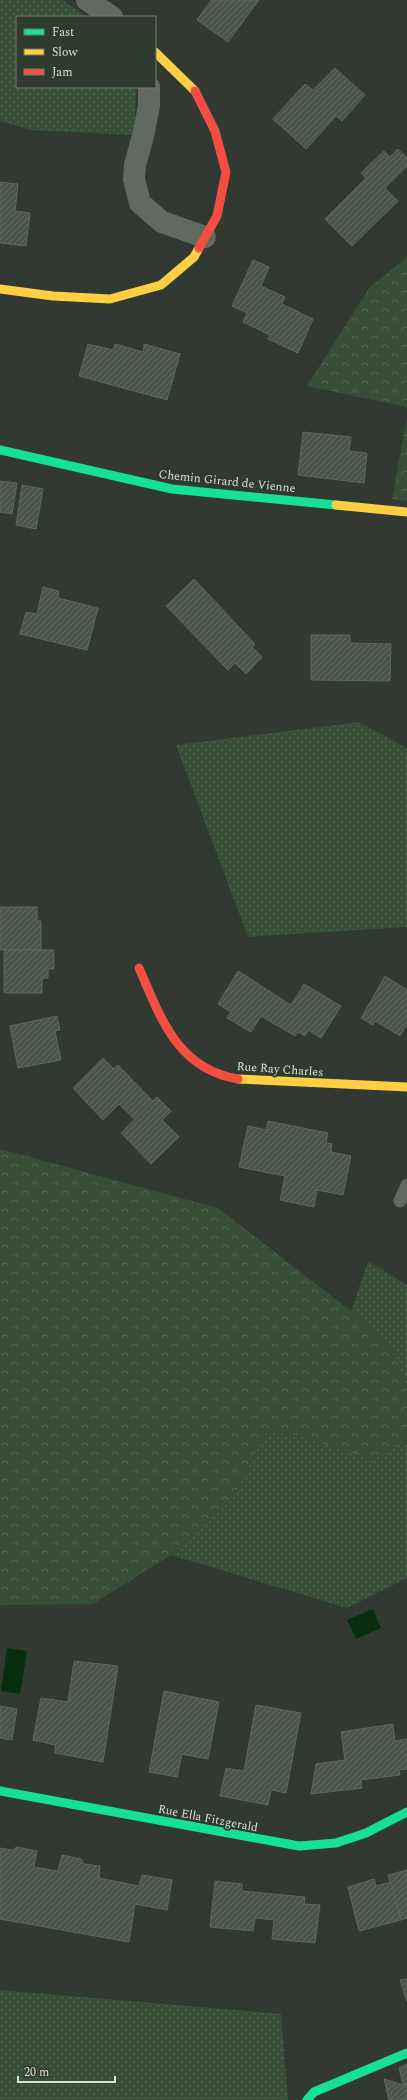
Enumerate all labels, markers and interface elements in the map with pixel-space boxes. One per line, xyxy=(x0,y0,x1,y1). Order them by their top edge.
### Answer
legend xyxy=(16,16,156,88)
text: Fast xyxy=(52,23,74,42)
text: Slow xyxy=(52,43,78,62)
text: Jam xyxy=(52,63,73,82)
street label: Chemin Girard de Vienne xyxy=(158,465,296,498)
street label: Rue Ray Charles xyxy=(236,1057,324,1082)
street label: Rue Ella Fitzgerald xyxy=(156,1799,260,1838)
scale bar xyxy=(18,2058,115,2084)
text: 20 m xyxy=(24,2063,49,2082)

